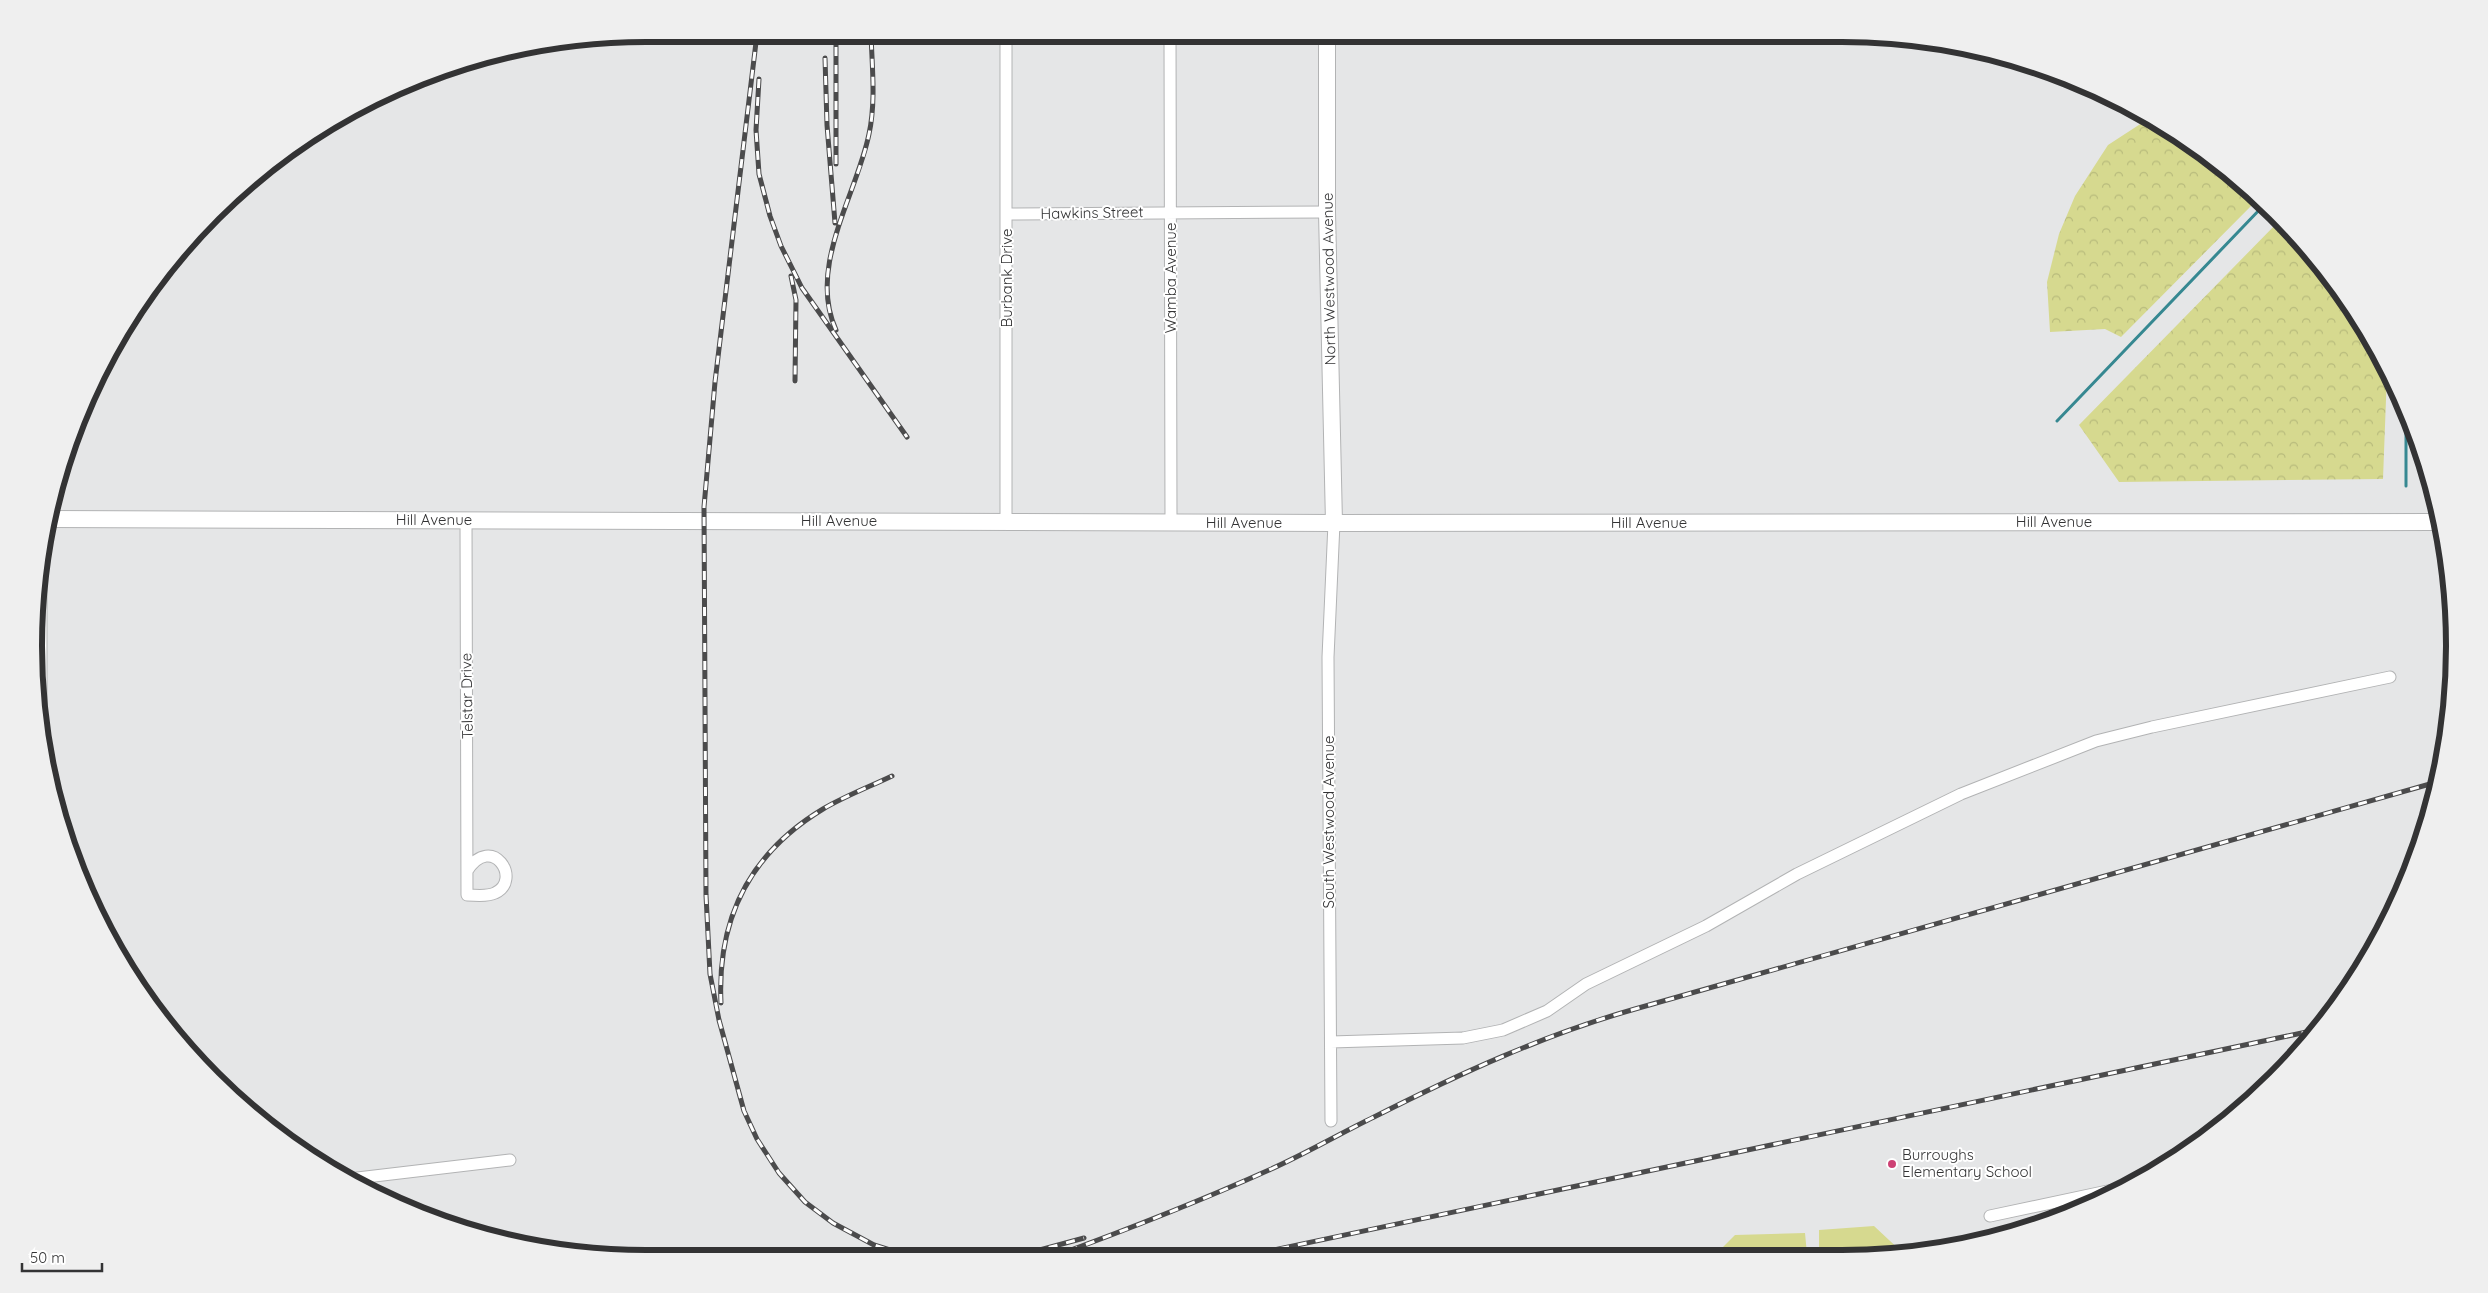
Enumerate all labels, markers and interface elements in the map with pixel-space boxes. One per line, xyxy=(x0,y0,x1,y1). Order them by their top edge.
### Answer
street label: North Westwood Avenue xyxy=(1317,192,1340,366)
street label: Hawkins Street xyxy=(1040,202,1144,223)
street label: Wamba Avenue xyxy=(1161,223,1180,333)
street label: Burbank Drive xyxy=(997,228,1016,328)
street label: Hill Avenue xyxy=(396,510,472,529)
street label: Hill Avenue xyxy=(801,511,877,530)
street label: Hill Avenue xyxy=(2016,512,2092,531)
street label: Hill Avenue xyxy=(1206,513,1282,532)
street label: Hill Avenue xyxy=(1611,513,1687,532)
street label: Telstar Drive xyxy=(456,653,477,739)
street label: South Westwood Avenue xyxy=(1319,735,1338,909)
place label: Burroughs Elementary School xyxy=(1902,1145,2032,1181)
marker: Burroughs Elementary School xyxy=(1886,1158,1898,1170)
scale bar xyxy=(22,1240,102,1272)
text: 50 m xyxy=(30,1248,65,1267)

